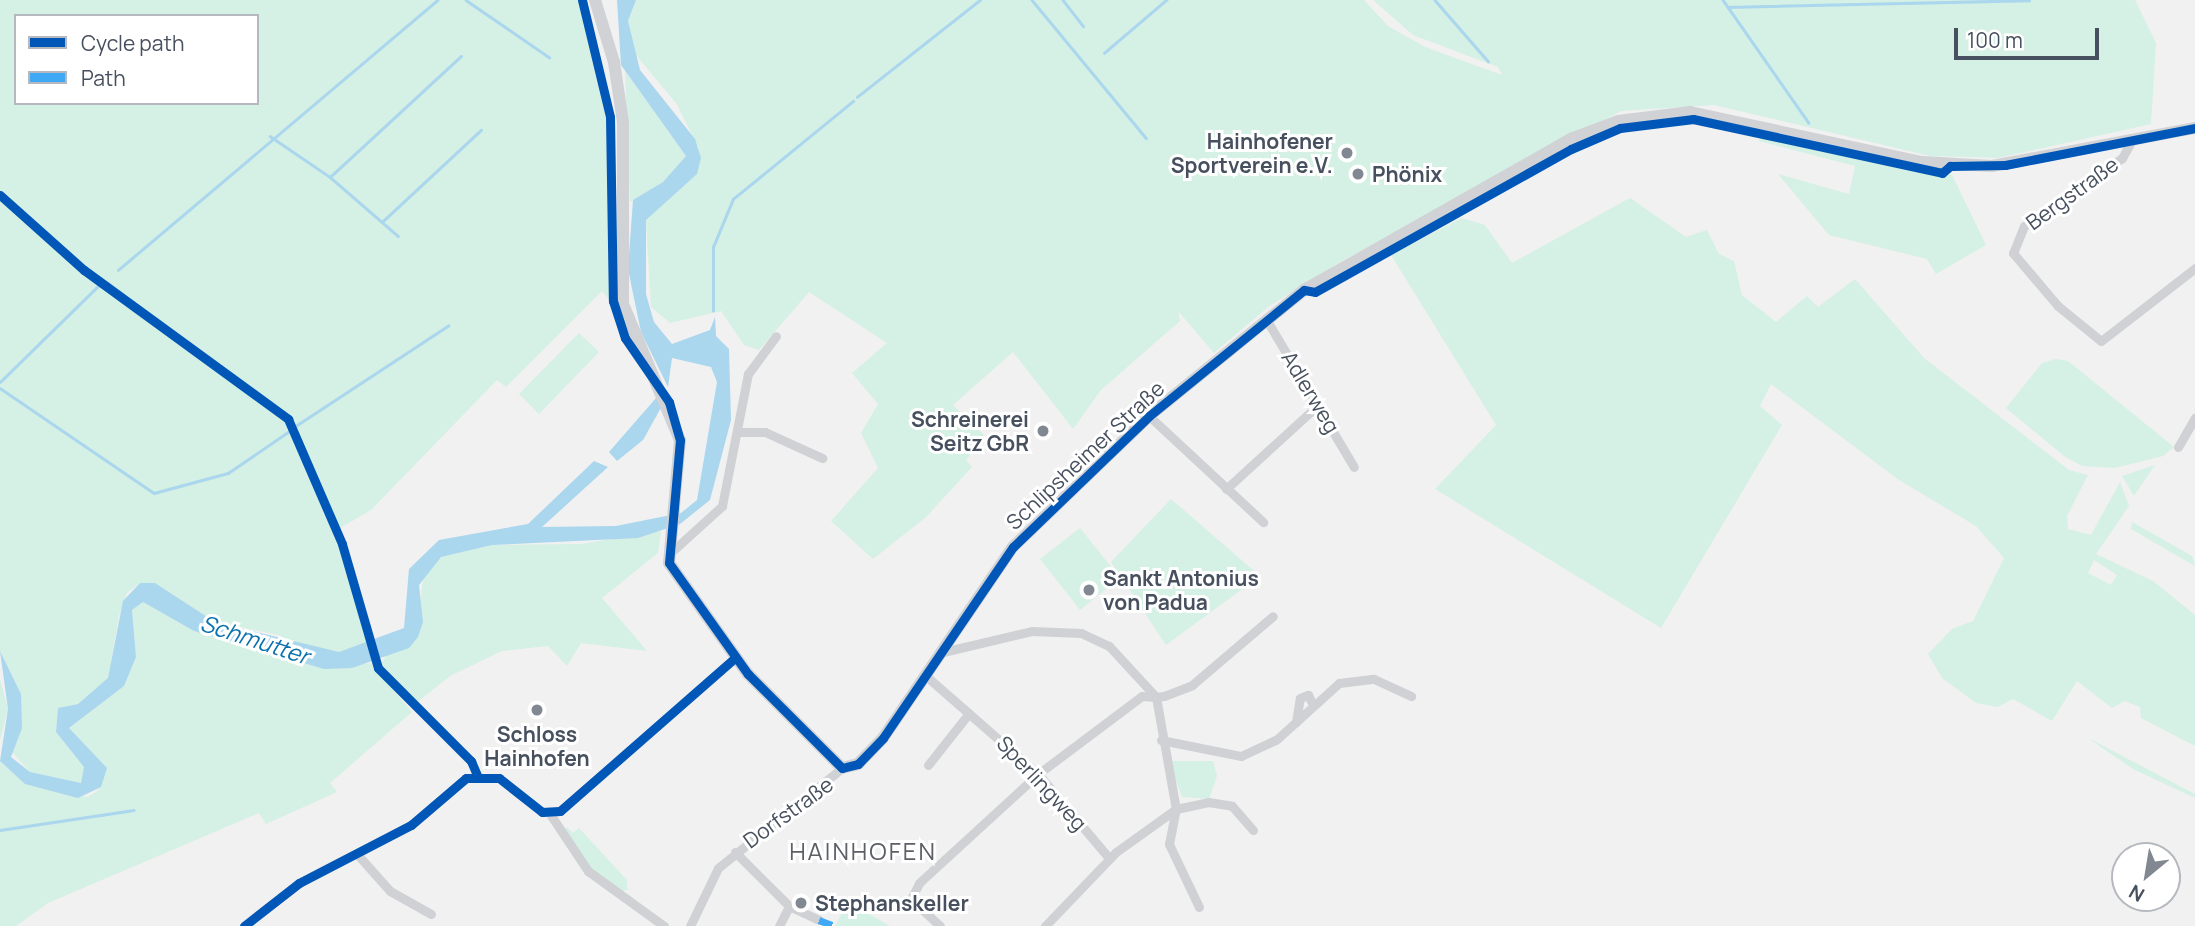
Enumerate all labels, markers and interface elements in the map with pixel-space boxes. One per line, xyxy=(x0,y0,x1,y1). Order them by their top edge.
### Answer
legend xyxy=(14,14,259,105)
scale bar xyxy=(1957,14,2102,58)
text: 100 m xyxy=(1967,26,2023,54)
text: Cycle path xyxy=(81,29,184,57)
text: Path xyxy=(81,64,126,92)
place label: Hainhofener Sportverein e.V. xyxy=(1171,128,1333,178)
marker: Hainhofener Sportverein e.V. xyxy=(1339,145,1355,161)
street label: Bergstraße xyxy=(2021,151,2123,235)
place label: Phönix xyxy=(1372,161,1442,187)
marker: Phönix xyxy=(1350,166,1366,182)
street label: Adlerweg xyxy=(1277,347,1345,437)
street label: Schlipsheimer Straße xyxy=(1001,375,1169,535)
place label: Schreinerei Seitz GbR xyxy=(911,406,1029,456)
marker: Schreinerei Seitz GbR xyxy=(1035,423,1051,439)
place label: Sankt Antonius von Padua xyxy=(1103,565,1259,615)
marker: Sankt Antonius von Padua xyxy=(1081,582,1097,598)
water label: Schmutter xyxy=(197,608,313,670)
marker: Schloss Hainhofen xyxy=(529,702,545,718)
place label: Schloss Hainhofen xyxy=(484,721,590,771)
street label: Sperlingweg xyxy=(992,730,1092,836)
street label: Dorfstraße xyxy=(738,771,838,853)
district label: HAINHOFEN xyxy=(790,837,936,865)
north arrow xyxy=(2111,842,2181,912)
text: N xyxy=(2124,879,2149,908)
place label: Stephanskeller xyxy=(815,890,969,916)
marker: Stephanskeller xyxy=(793,895,809,911)

